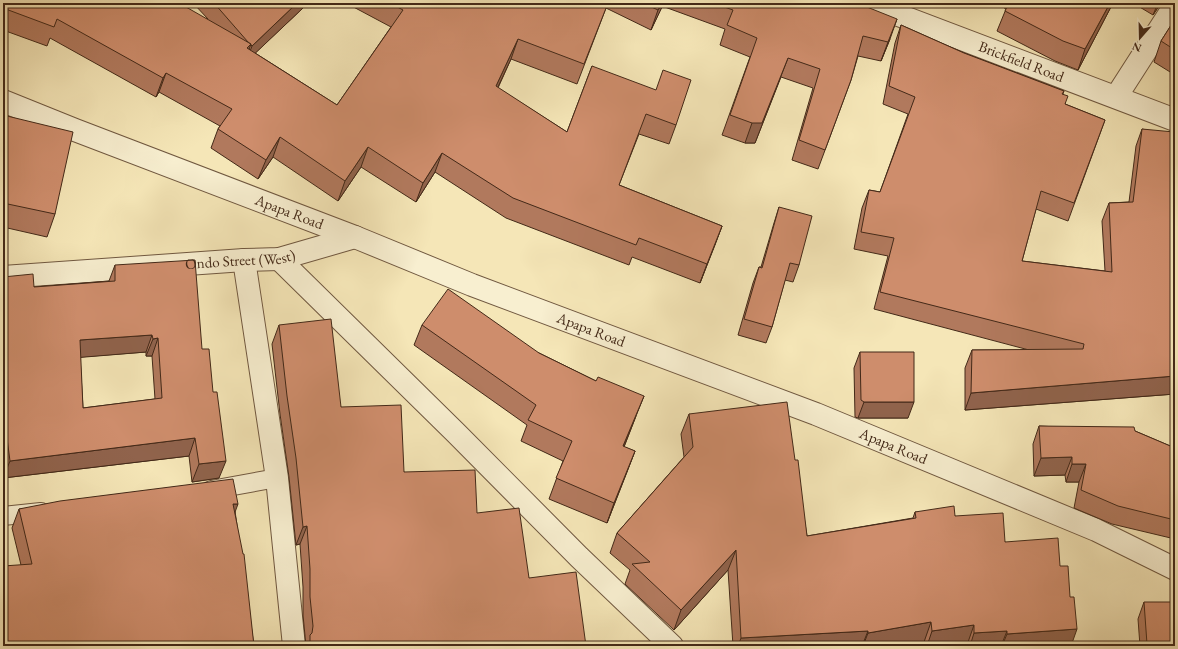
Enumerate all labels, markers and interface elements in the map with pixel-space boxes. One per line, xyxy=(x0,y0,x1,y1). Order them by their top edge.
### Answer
north arrow xyxy=(1120,18,1160,58)
street label: Brickfield Road xyxy=(976,36,1067,86)
text: N xyxy=(1130,39,1143,55)
street label: Apapa Road xyxy=(252,189,327,233)
street label: Ondo Street (West) xyxy=(185,245,298,273)
street label: Apapa Road xyxy=(553,307,629,351)
street label: Apapa Road xyxy=(856,423,931,468)

